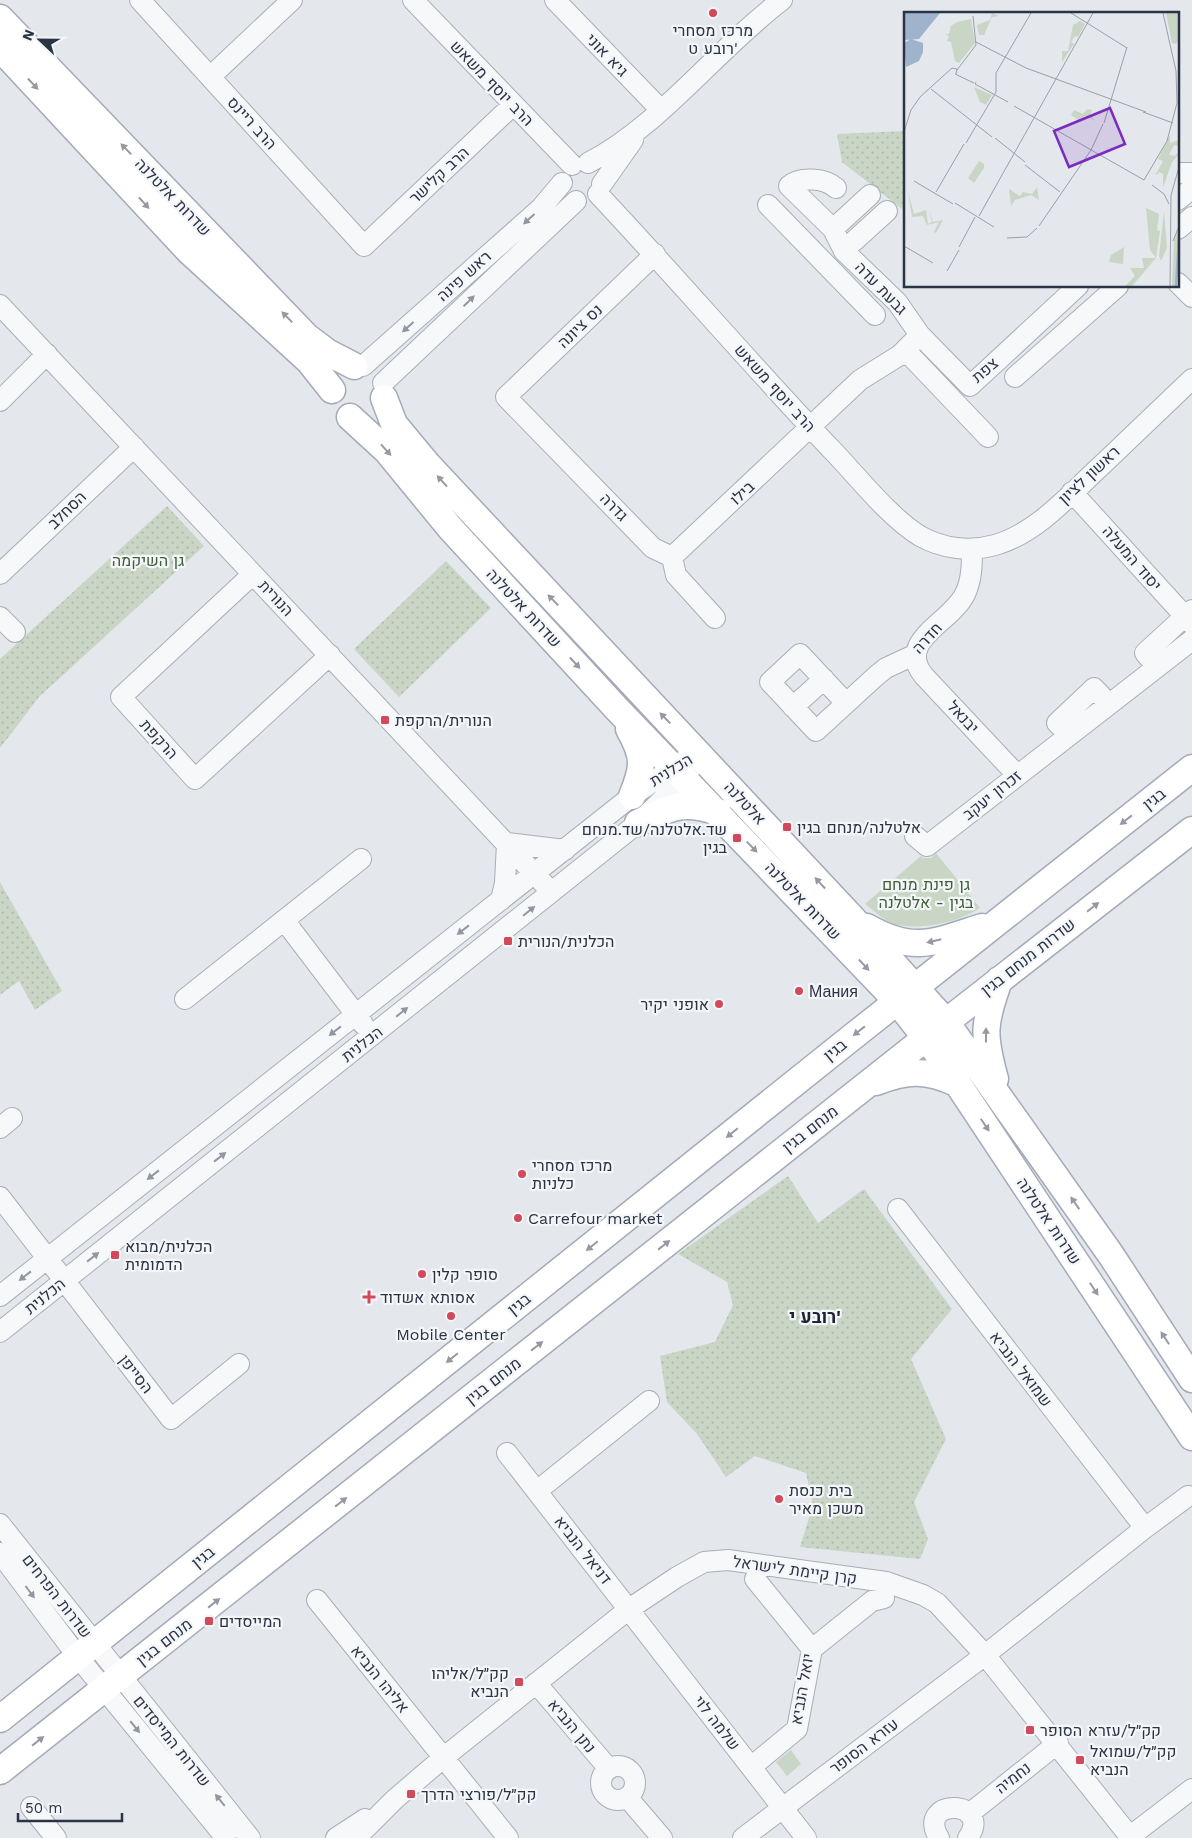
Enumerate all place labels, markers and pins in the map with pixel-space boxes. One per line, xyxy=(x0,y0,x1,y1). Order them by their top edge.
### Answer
marker: מרכז מסחרי רובע ט' xyxy=(707,7,719,19)
place label: מרכז מסחרי רובע ט' xyxy=(673,21,753,58)
place label: הנורית/הרקפת xyxy=(395,711,492,730)
marker: הנורית/הרקפת xyxy=(379,714,391,726)
place label: אלטלנה/מנחם בגין xyxy=(797,818,921,837)
place label: שד.אלטלנה/שד.מנחם בגין xyxy=(582,820,728,857)
marker: אלטלנה/מנחם בגין xyxy=(781,821,793,833)
marker: שד.אלטלנה/שד.מנחם בגין xyxy=(731,832,743,844)
place label: הכלנית/הנורית xyxy=(518,932,614,951)
marker: הכלנית/הנורית xyxy=(502,935,514,947)
place label: Мания xyxy=(809,982,858,1001)
marker: Мания xyxy=(793,985,805,997)
place label: אופני יקיר xyxy=(640,995,709,1014)
marker: אופני יקיר xyxy=(713,998,725,1010)
place label: מרכז מסחרי כלניות xyxy=(532,1156,612,1193)
marker: מרכז מסחרי כלניות xyxy=(516,1168,528,1180)
place label: Carrefour market xyxy=(528,1209,663,1228)
marker: Carrefour market xyxy=(512,1212,524,1224)
place label: הכלנית/מבוא הדמומית xyxy=(125,1237,212,1274)
marker: הכלנית/מבוא הדמומית xyxy=(109,1249,121,1261)
place label: סופר קלין xyxy=(432,1265,498,1284)
marker: סופר קלין xyxy=(416,1268,428,1280)
place label: אסותא אשדוד xyxy=(380,1288,475,1307)
marker: אסותא אשדוד xyxy=(362,1290,376,1304)
marker: Mobile Center xyxy=(445,1310,457,1322)
place label: Mobile Center xyxy=(396,1325,506,1344)
place label: בית כנסת משכן מאיר xyxy=(789,1481,864,1518)
marker: בית כנסת משכן מאיר xyxy=(773,1493,785,1505)
place label: המייסדים xyxy=(219,1612,282,1631)
marker: המייסדים xyxy=(203,1615,215,1627)
place label: קק״ל/אליהו הנביא xyxy=(431,1664,509,1701)
marker: קק״ל/אליהו הנביא xyxy=(513,1676,525,1688)
place label: קק״ל/עזרא הסופר xyxy=(1040,1721,1161,1740)
marker: קק״ל/עזרא הסופר xyxy=(1024,1724,1036,1736)
place label: קק״ל/שמואל הנביא xyxy=(1090,1742,1176,1779)
marker: קק״ל/שמואל הנביא xyxy=(1074,1754,1086,1766)
place label: קק״ל/פורצי הדרך xyxy=(421,1785,537,1804)
marker: קק״ל/פורצי הדרך xyxy=(405,1788,417,1800)

